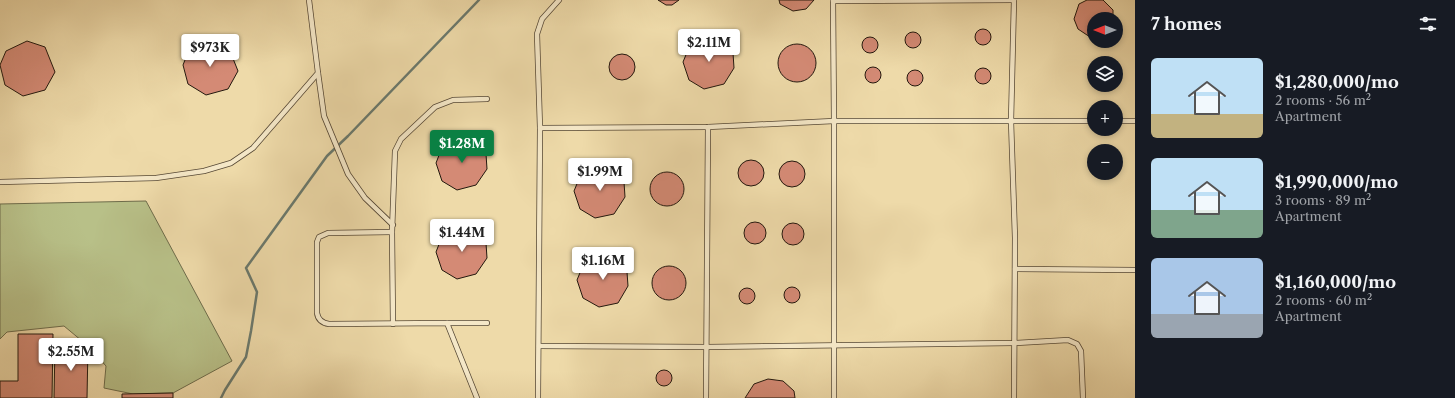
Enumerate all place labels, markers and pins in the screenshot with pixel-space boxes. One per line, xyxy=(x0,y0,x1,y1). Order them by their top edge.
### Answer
pin: $2.11M xyxy=(676,29,742,63)
pin: $973K xyxy=(182,34,238,68)
pin: $1.28M xyxy=(429,130,495,164)
pin: $1.99M xyxy=(567,158,633,192)
pin: $1.44M xyxy=(429,219,495,253)
pin: $1.16M xyxy=(570,247,636,281)
pin: $2.55M xyxy=(38,338,104,372)

